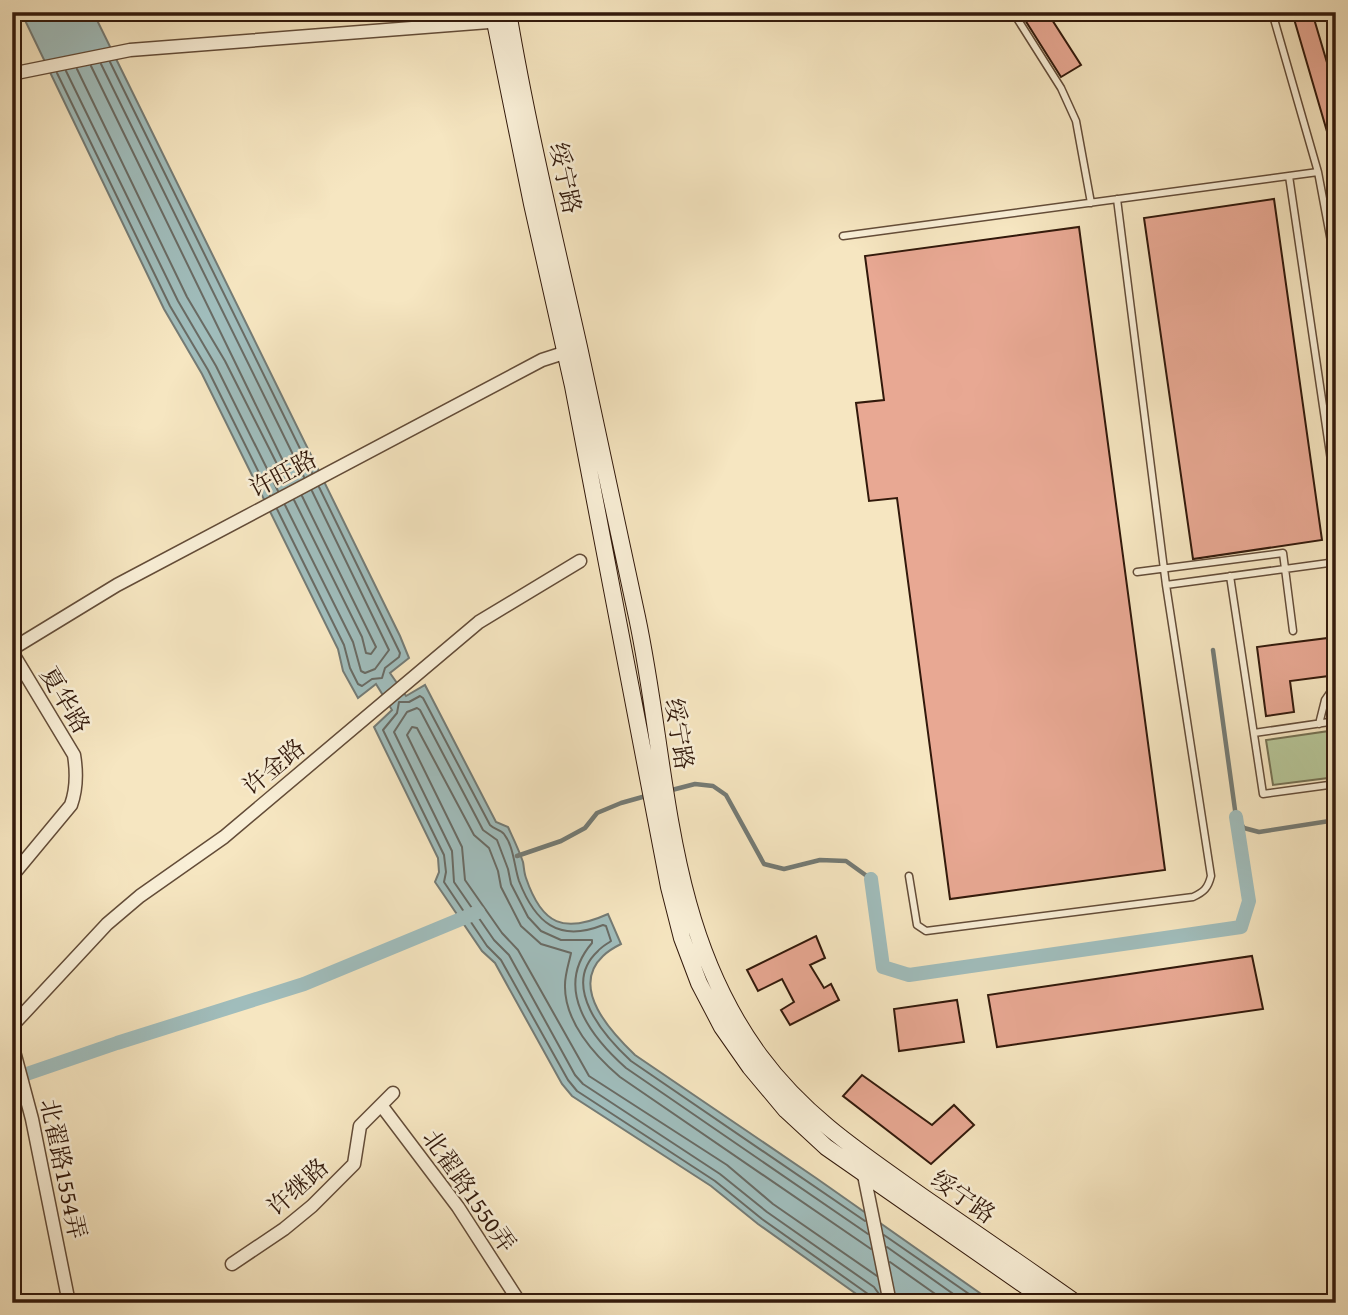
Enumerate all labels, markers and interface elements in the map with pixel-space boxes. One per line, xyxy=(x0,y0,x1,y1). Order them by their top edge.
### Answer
street label: 绥宁路 xyxy=(541,139,590,217)
street label: 许旺路 xyxy=(243,441,323,506)
street label: 夏华路 xyxy=(32,660,99,740)
street label: 绥宁路 xyxy=(657,696,702,772)
street label: 许金路 xyxy=(235,730,313,803)
street label: 北翟路1554弄 xyxy=(32,1096,95,1242)
street label: 北翟路1550弄 xyxy=(414,1122,525,1259)
street label: 许继路 xyxy=(259,1150,336,1224)
street label: 绥宁路 xyxy=(924,1162,1003,1232)

